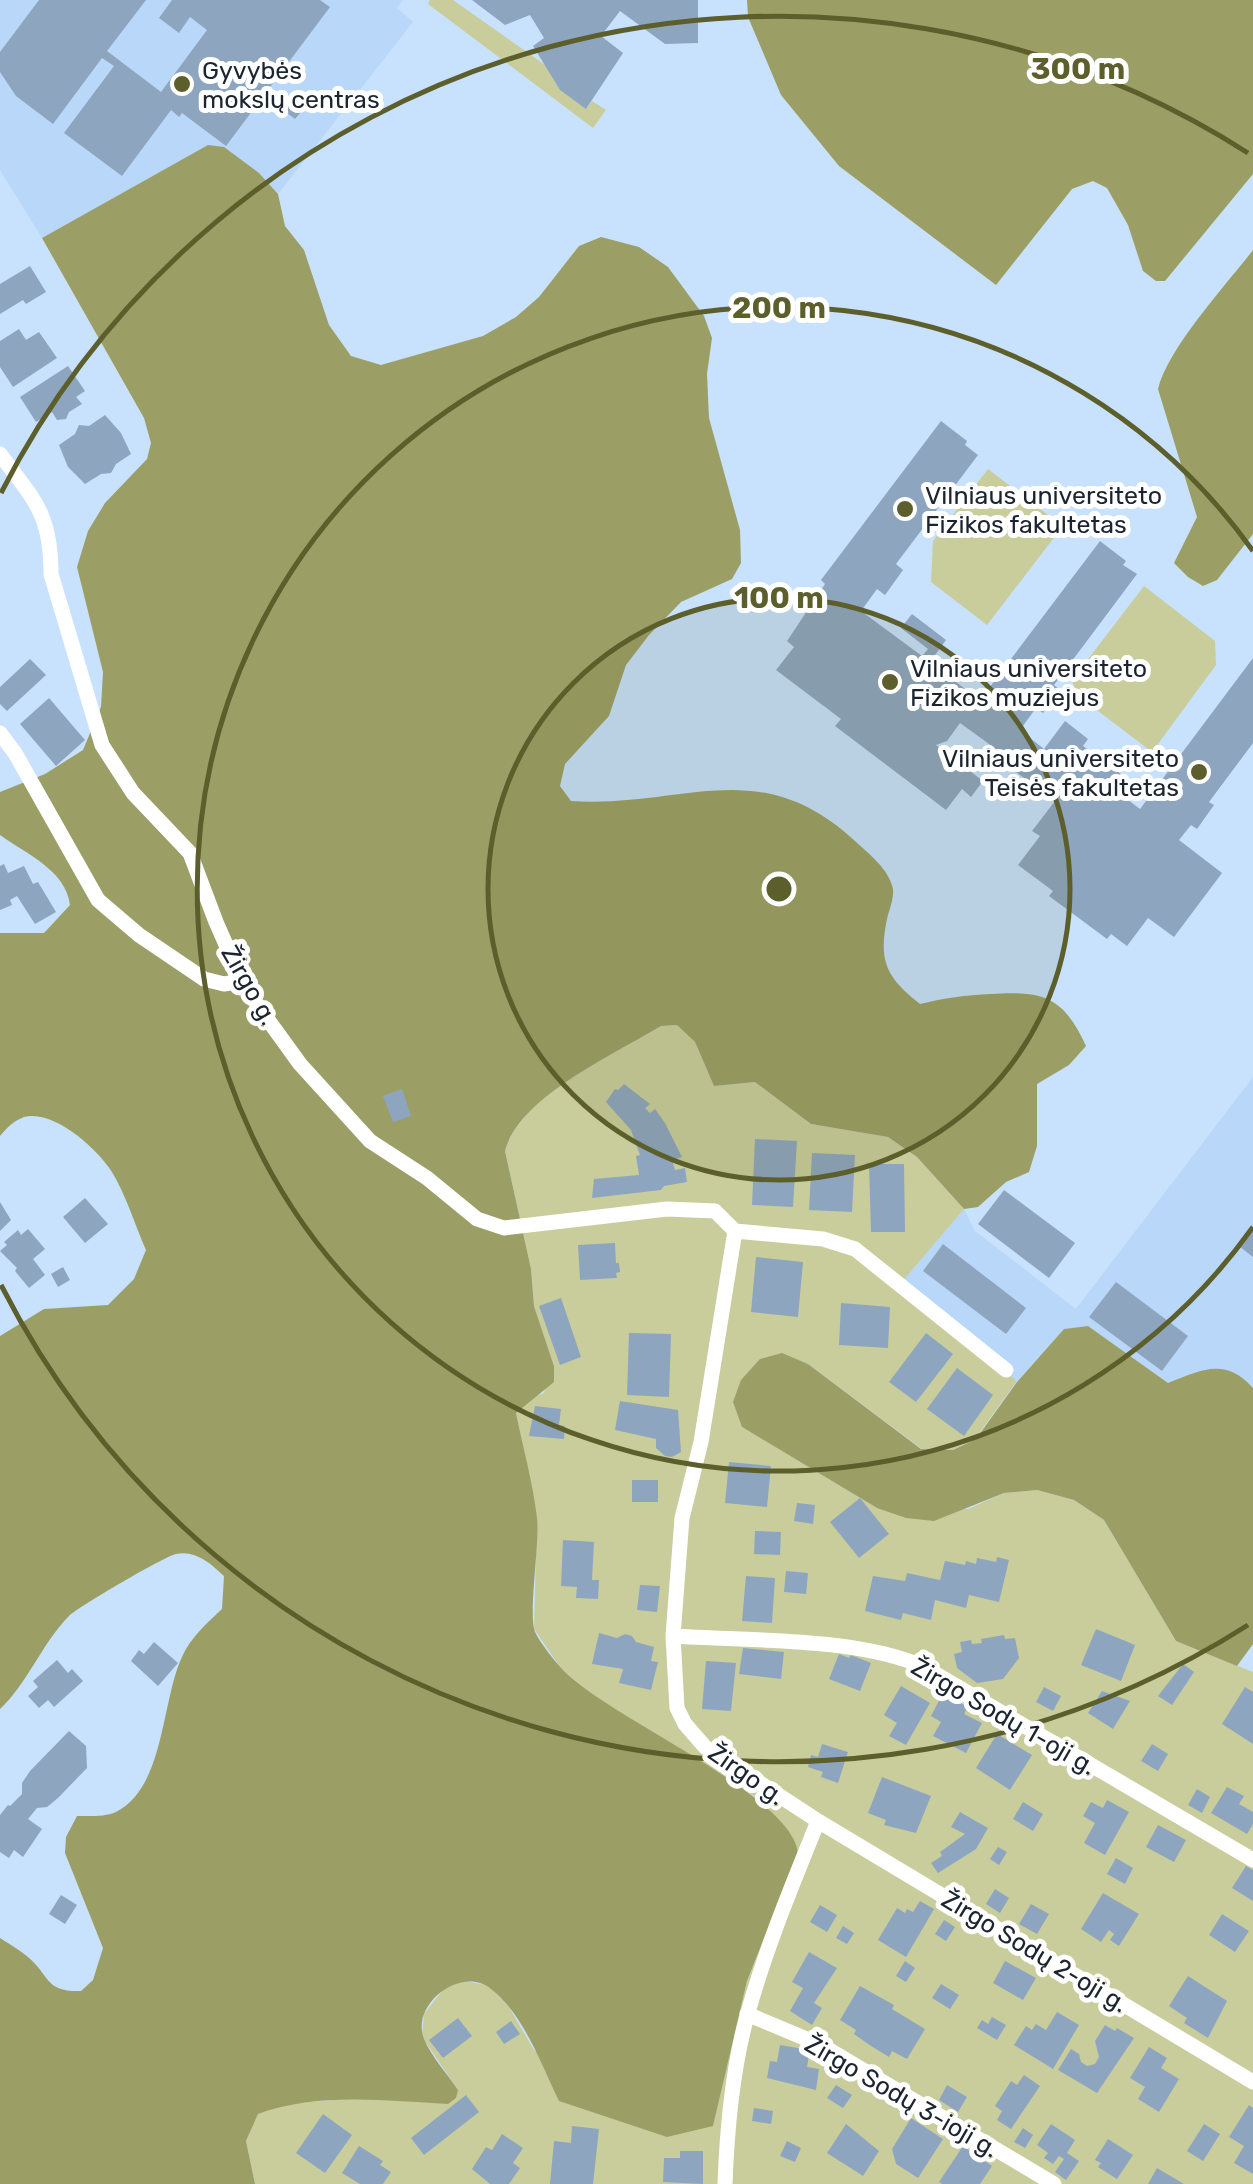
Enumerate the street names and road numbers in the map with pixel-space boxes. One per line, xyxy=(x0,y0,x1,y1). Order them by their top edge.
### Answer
street label: Žirgo g. xyxy=(215,940,284,1030)
street label: Žirgo Sodų 1-oji g. xyxy=(906,1652,1101,1781)
street label: Žirgo g. xyxy=(703,1738,791,1811)
street label: Žirgo Sodų 2-oji g. xyxy=(936,1884,1133,2018)
street label: Žirgo Sodų 3-ioji g. xyxy=(800,2029,1004,2164)

